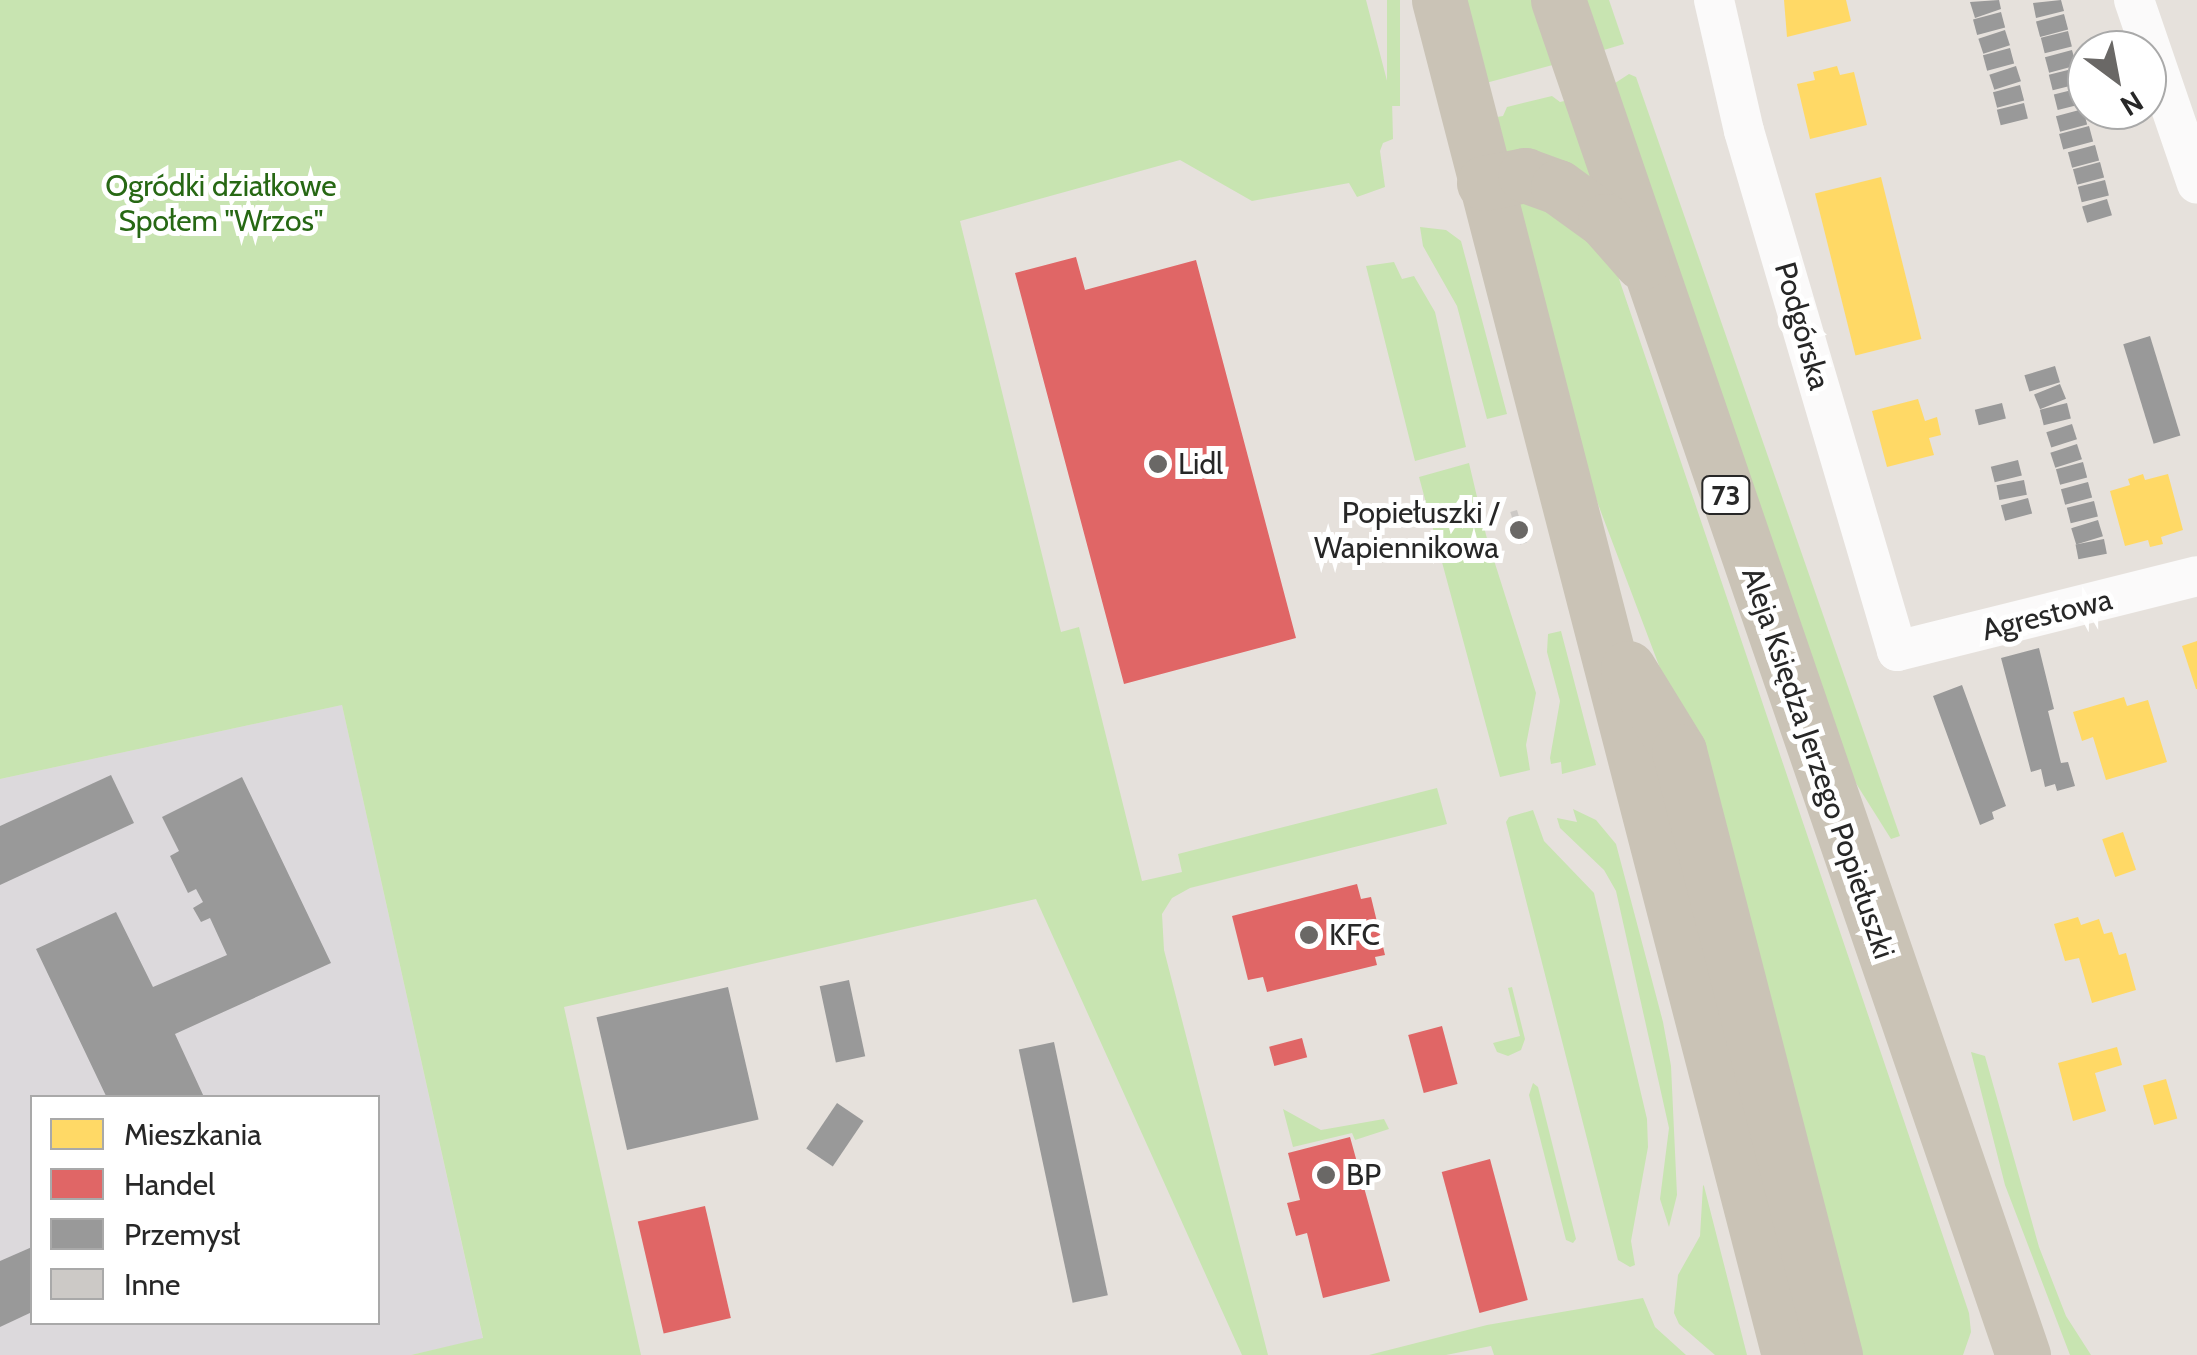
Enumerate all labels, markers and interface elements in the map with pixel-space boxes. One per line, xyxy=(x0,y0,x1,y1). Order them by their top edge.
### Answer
north arrow xyxy=(2067,30,2167,130)
text: N xyxy=(2114,84,2149,123)
park label: Ogródki działkowe Społem "Wrzos" xyxy=(105,168,337,238)
street label: Podgórska xyxy=(1767,258,1837,394)
place label: Lidl xyxy=(1178,446,1223,482)
marker: Lidl xyxy=(1147,453,1169,475)
road number: 73 xyxy=(1701,472,1751,518)
place label: Popiełuszki / Wapiennikowa xyxy=(1314,495,1499,566)
marker: Popiełuszki / Wapiennikowa xyxy=(1508,519,1530,541)
street label: Aleja Księdza Jerzego Popiełuszki xyxy=(1734,563,1902,963)
street label: Agrestowa xyxy=(1978,582,2116,648)
place label: KFC xyxy=(1329,917,1380,953)
marker: KFC xyxy=(1298,924,1320,946)
legend xyxy=(30,1095,380,1325)
text: Mieszkania xyxy=(124,1116,262,1153)
place label: BP xyxy=(1346,1157,1381,1193)
marker: BP xyxy=(1315,1164,1337,1186)
text: Handel xyxy=(124,1166,215,1203)
text: Przemysł xyxy=(124,1216,240,1253)
text: Inne xyxy=(124,1266,180,1303)

